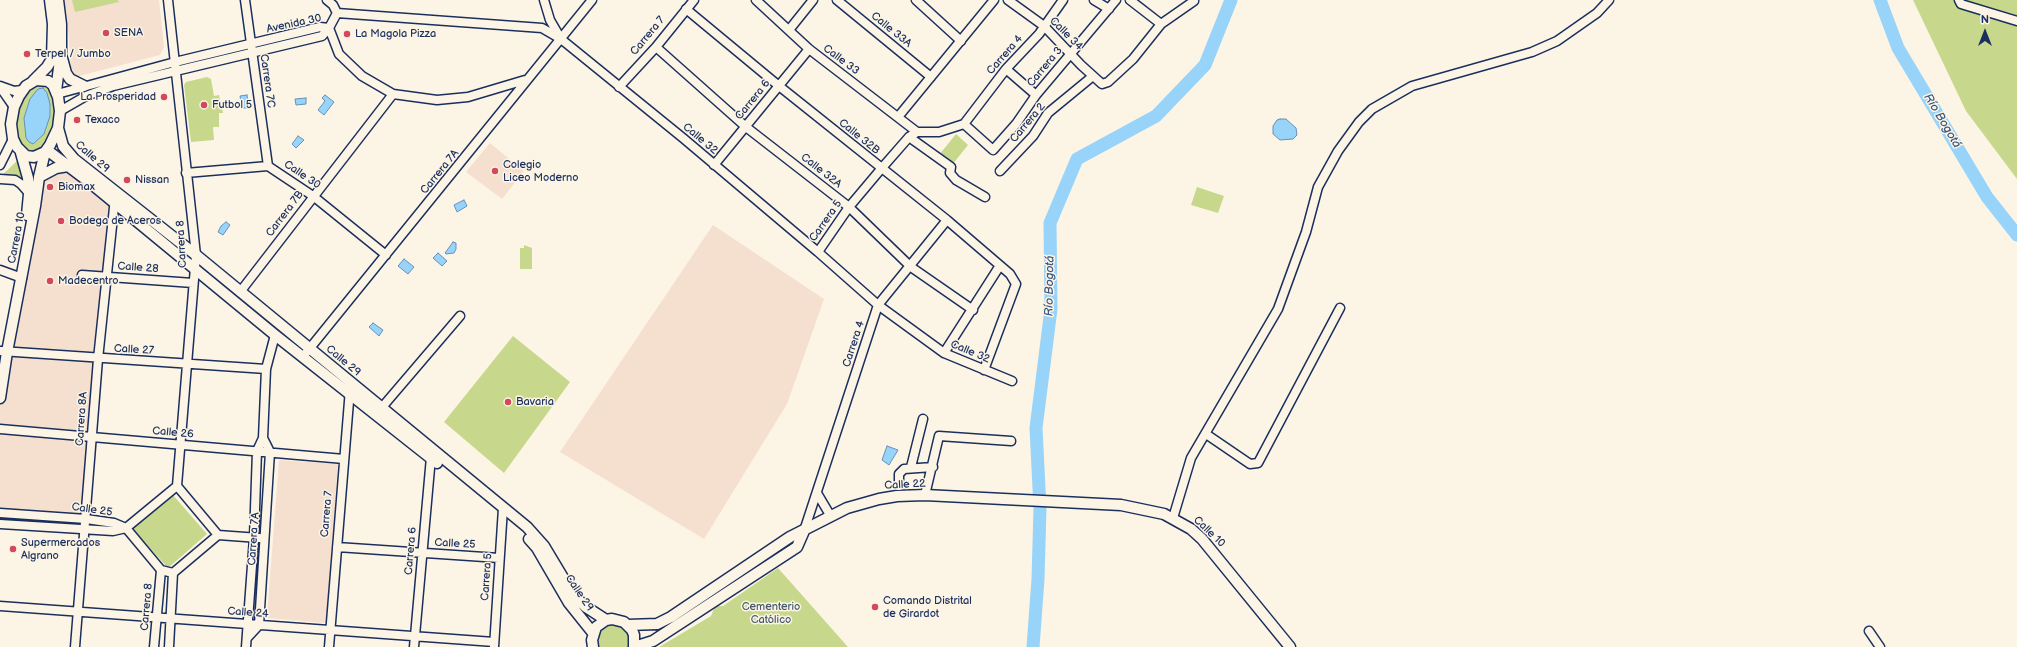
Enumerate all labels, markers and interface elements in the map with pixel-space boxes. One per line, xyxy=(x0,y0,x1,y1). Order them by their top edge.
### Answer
street label: Calle 33A xyxy=(868,10,914,50)
street label: Avenida 30 xyxy=(265,12,323,36)
north arrow xyxy=(1965,12,2005,52)
text: N xyxy=(1981,13,1989,26)
street label: Carrera 7 xyxy=(628,14,668,58)
street label: Calle 34 xyxy=(1047,15,1085,53)
place label: SENA xyxy=(114,26,143,40)
place label: La Magola Pizza xyxy=(355,27,436,41)
marker: SENA xyxy=(101,28,111,38)
marker: La Magola Pizza xyxy=(342,29,352,39)
street label: Carrera 4 xyxy=(984,33,1026,77)
street label: Calle 33 xyxy=(820,42,862,78)
street label: Carrera 3 xyxy=(1025,44,1065,90)
place label: Terpel / Jumbo xyxy=(35,47,111,61)
marker: Terpel / Jumbo xyxy=(22,49,32,59)
street label: Carrera 7C xyxy=(257,53,277,109)
street label: Carrera 6 xyxy=(733,77,773,123)
place label: La Prosperidad xyxy=(80,90,156,104)
water label: Río Bogotá xyxy=(1920,91,1964,151)
marker: La Prosperidad xyxy=(159,92,169,102)
place label: Futbol 5 xyxy=(212,98,252,112)
marker: Futbol 5 xyxy=(199,100,209,110)
street label: Carrera 2 xyxy=(1008,100,1048,146)
place label: Texaco xyxy=(85,113,120,127)
marker: Texaco xyxy=(72,115,82,125)
street label: Calle 32B xyxy=(836,116,882,158)
street label: Calle 32 xyxy=(680,121,720,157)
street label: Calle 29 xyxy=(72,138,112,176)
street label: Carrera 7A xyxy=(418,147,462,197)
street label: Calle 32A xyxy=(798,151,844,191)
street label: Calle 30 xyxy=(281,158,323,192)
place label: Colegio Liceo Moderno xyxy=(503,158,578,184)
marker: Colegio Liceo Moderno xyxy=(490,166,500,176)
place label: Nissan xyxy=(135,173,169,187)
marker: Nissan xyxy=(122,175,132,185)
place label: Biomax xyxy=(58,180,95,194)
marker: Biomax xyxy=(45,182,55,192)
street label: Carrera 7B xyxy=(263,188,307,240)
street label: Carrera 5 xyxy=(807,198,845,244)
street label: Carrera 10 xyxy=(6,211,28,265)
place label: Bodega de Aceros xyxy=(69,214,161,228)
marker: Bodega de Aceros xyxy=(56,216,66,226)
street label: Carrera 8 xyxy=(174,220,190,268)
water label: Río Bogotá xyxy=(1042,255,1058,317)
street label: Calle 28 xyxy=(117,260,159,276)
place label: Madecentro xyxy=(58,274,118,288)
marker: Madecentro xyxy=(45,276,55,286)
street label: Carrera 4 xyxy=(840,319,868,369)
street label: Calle 32 xyxy=(948,338,992,366)
street label: Calle 27 xyxy=(114,342,154,358)
street label: Calle 29 xyxy=(323,343,363,379)
street label: Carrera 8A xyxy=(74,391,90,447)
place label: Bavaria xyxy=(516,395,554,409)
marker: Bavaria xyxy=(503,397,513,407)
street label: Calle 26 xyxy=(152,425,194,441)
street label: Calle 22 xyxy=(884,477,926,493)
street label: Carrera 7 xyxy=(318,490,336,538)
street label: Calle 25 xyxy=(71,501,113,519)
street label: Carrera 7A xyxy=(246,512,262,566)
street label: Calle 10 xyxy=(1190,514,1228,550)
street label: Carrera 6 xyxy=(402,527,420,575)
place label: Supermercados Algrano xyxy=(21,536,100,562)
street label: Calle 25 xyxy=(434,536,476,552)
marker: Supermercados Algrano xyxy=(8,544,18,554)
street label: Carrera 5 xyxy=(479,553,495,601)
street label: Calle 29 xyxy=(562,572,596,614)
street label: Carrera 8 xyxy=(138,583,156,631)
place label: Comando Distrital de Girardot xyxy=(883,594,972,620)
park label: Cementerio Católico xyxy=(742,600,800,626)
marker: Comando Distrital de Girardot xyxy=(870,602,880,612)
street label: Calle 24 xyxy=(227,605,269,621)

